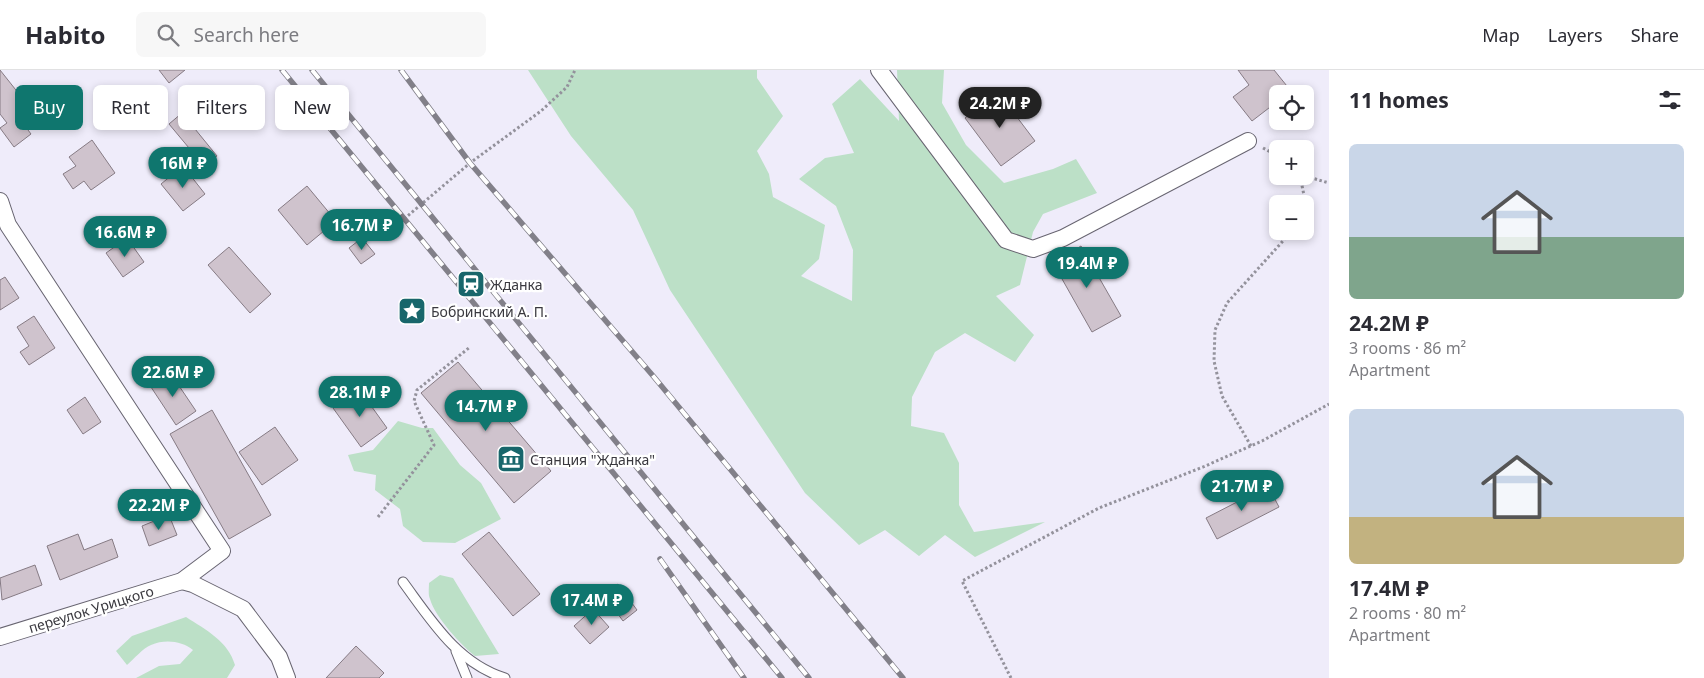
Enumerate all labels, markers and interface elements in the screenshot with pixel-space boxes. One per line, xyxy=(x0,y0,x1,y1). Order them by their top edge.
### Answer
search box xyxy=(136,12,486,57)
text: Habito xyxy=(25,18,106,51)
icon: search xyxy=(154,21,182,49)
text: Search here xyxy=(194,22,299,48)
text: Map xyxy=(1482,23,1520,47)
text: Layers xyxy=(1548,23,1603,47)
text: Share xyxy=(1631,23,1679,47)
chip: Buy xyxy=(15,85,83,130)
chip: Rent xyxy=(93,85,168,130)
chip: Filters xyxy=(178,85,265,130)
chip: New xyxy=(275,85,349,130)
map controls xyxy=(1269,85,1314,240)
button: locate xyxy=(1269,85,1314,130)
text: 11 homes xyxy=(1349,86,1449,114)
icon: filters xyxy=(1656,86,1684,114)
pin: 24.2M ₽ xyxy=(954,87,1046,129)
text: 24.2M ₽ xyxy=(970,92,1030,114)
button: + xyxy=(1269,140,1314,185)
pin: 16M ₽ xyxy=(148,146,218,189)
text: 16M ₽ xyxy=(159,152,207,174)
icon: home xyxy=(1472,177,1562,267)
button: − xyxy=(1269,195,1314,240)
pin: 16.7M ₽ xyxy=(316,208,408,251)
text: 16.7M ₽ xyxy=(332,214,392,236)
pin: 16.6M ₽ xyxy=(79,216,171,258)
text: 16.6M ₽ xyxy=(95,221,155,243)
pin: 19.4M ₽ xyxy=(1041,246,1133,289)
text: 19.4M ₽ xyxy=(1057,252,1117,274)
station icon: Жданка xyxy=(456,269,486,299)
place label: Жданка xyxy=(490,275,543,294)
place icon: Бобринский А. П. xyxy=(397,296,427,326)
place label: Бобринский А. П. xyxy=(431,302,548,321)
text: 24.2M ₽ xyxy=(1349,309,1429,337)
text: 3 rooms · 86 m² xyxy=(1349,337,1466,359)
pin: 22.6M ₽ xyxy=(127,356,219,398)
text: Apartment xyxy=(1349,359,1430,381)
text: 22.6M ₽ xyxy=(143,361,203,383)
pin: 28.1M ₽ xyxy=(314,376,406,418)
text: 28.1M ₽ xyxy=(330,381,390,403)
pin: 14.7M ₽ xyxy=(440,390,532,432)
text: 14.7M ₽ xyxy=(456,395,516,417)
icon: home xyxy=(1472,442,1562,532)
museum icon: Станция "Жданка" xyxy=(496,444,526,474)
place label: Станция "Жданка" xyxy=(530,450,655,469)
pin: 21.7M ₽ xyxy=(1196,470,1288,512)
text: 21.7M ₽ xyxy=(1212,475,1272,497)
pin: 22.2M ₽ xyxy=(113,488,205,531)
text: 22.2M ₽ xyxy=(129,494,189,516)
text: 17.4M ₽ xyxy=(1349,574,1429,602)
street label: переулок Урицкого xyxy=(26,581,156,637)
pin: 17.4M ₽ xyxy=(546,584,638,626)
text: 17.4M ₽ xyxy=(562,589,622,611)
text: 2 rooms · 80 m² xyxy=(1349,602,1466,624)
text: Apartment xyxy=(1349,624,1430,646)

